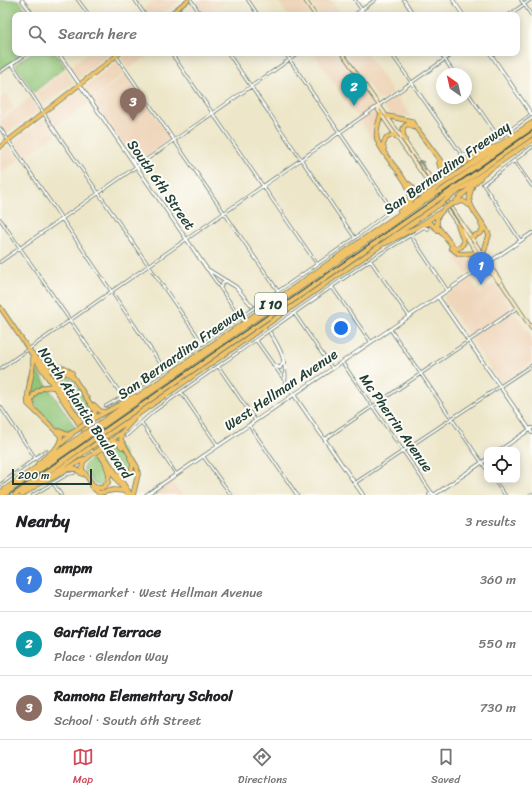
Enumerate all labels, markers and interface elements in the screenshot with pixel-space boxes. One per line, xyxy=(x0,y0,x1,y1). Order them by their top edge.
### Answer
search box xyxy=(12,12,520,56)
text: Search here xyxy=(58,21,137,47)
icon: search xyxy=(26,23,48,45)
north arrow xyxy=(436,68,472,104)
pin: 2 xyxy=(341,73,367,106)
pin: 3 xyxy=(120,88,146,121)
street label: San Bernardino Freeway xyxy=(378,114,516,221)
street label: South 6th Street xyxy=(120,134,202,236)
one-way arrow xyxy=(418,160,426,171)
pin: 1 xyxy=(468,252,494,285)
road number: I 10 xyxy=(255,293,287,315)
street label: San Bernardino Freeway xyxy=(112,299,250,406)
your location xyxy=(331,318,351,338)
street label: North Atlantic Boulevard xyxy=(31,342,140,486)
street label: West Hellman Avenue xyxy=(219,342,343,438)
street label: Mc Pherrin Avenue xyxy=(352,368,440,478)
map controls xyxy=(484,447,520,483)
button: locate xyxy=(484,447,520,483)
text: 200 m xyxy=(18,466,50,485)
scale bar xyxy=(12,467,92,486)
text: Nearby xyxy=(16,506,70,536)
text: 3 results xyxy=(465,510,516,533)
text: ampm xyxy=(54,555,93,581)
text: 1 xyxy=(26,568,32,591)
text: 360 m xyxy=(480,568,516,591)
text: Supermarket · West Hellman Avenue xyxy=(54,581,262,604)
text: Garfield Terrace xyxy=(54,619,161,645)
text: 2 xyxy=(25,632,33,655)
text: 550 m xyxy=(479,632,516,655)
text: Place · Glendon Way xyxy=(54,645,168,668)
text: Ramona Elementary School xyxy=(54,683,233,709)
text: 3 xyxy=(25,696,33,719)
text: 730 m xyxy=(480,696,516,719)
text: School · South 6th Street xyxy=(54,709,201,732)
tab: Map xyxy=(72,746,94,789)
tab: Directions xyxy=(238,746,287,789)
tab: Saved xyxy=(431,746,460,789)

